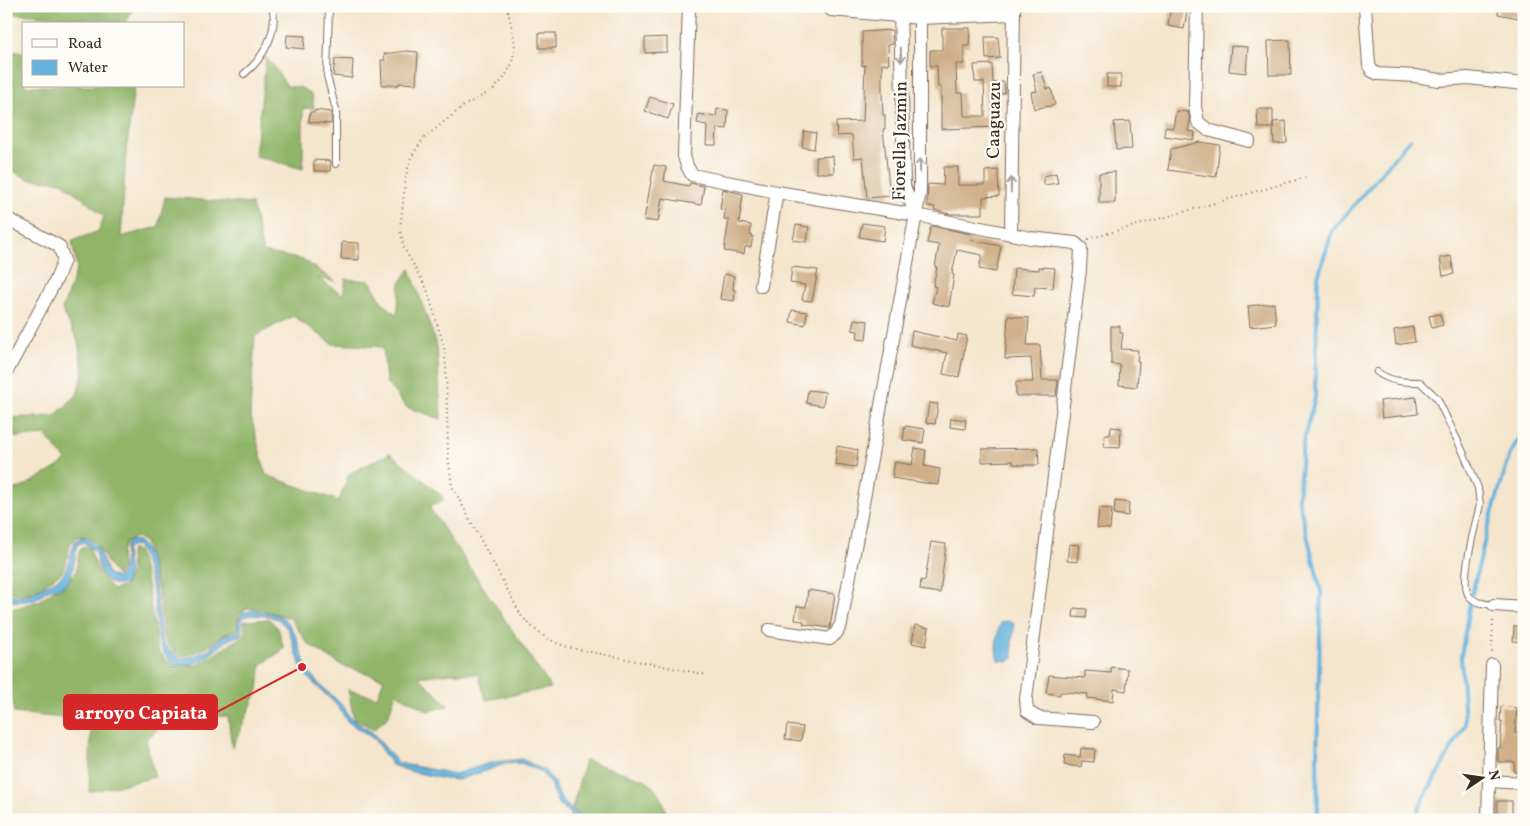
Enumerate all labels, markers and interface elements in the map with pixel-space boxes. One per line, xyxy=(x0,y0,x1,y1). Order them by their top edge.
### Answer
legend xyxy=(22,22,185,88)
text: Road xyxy=(68,34,102,55)
one-way arrow xyxy=(896,46,906,63)
text: Water xyxy=(68,58,108,79)
street label: Fiorella Jazmin xyxy=(887,81,915,201)
street label: Caaguazu xyxy=(982,81,1008,159)
one-way arrow xyxy=(915,159,925,175)
one-way arrow xyxy=(1006,177,1016,194)
callout: arroyo Capiata xyxy=(64,695,217,729)
text: arroyo Capiata xyxy=(75,701,207,727)
north arrow xyxy=(1458,754,1508,804)
text: N xyxy=(1483,768,1504,783)

